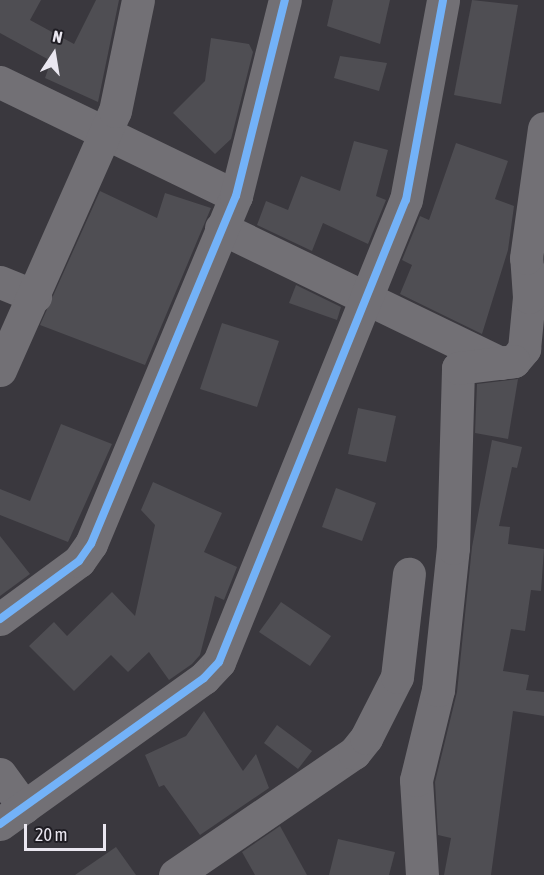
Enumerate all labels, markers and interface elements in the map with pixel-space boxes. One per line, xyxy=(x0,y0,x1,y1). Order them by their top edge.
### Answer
north arrow xyxy=(24,24,84,84)
text: N xyxy=(51,27,64,46)
scale bar xyxy=(27,812,110,850)
text: 20 m xyxy=(35,824,67,845)

